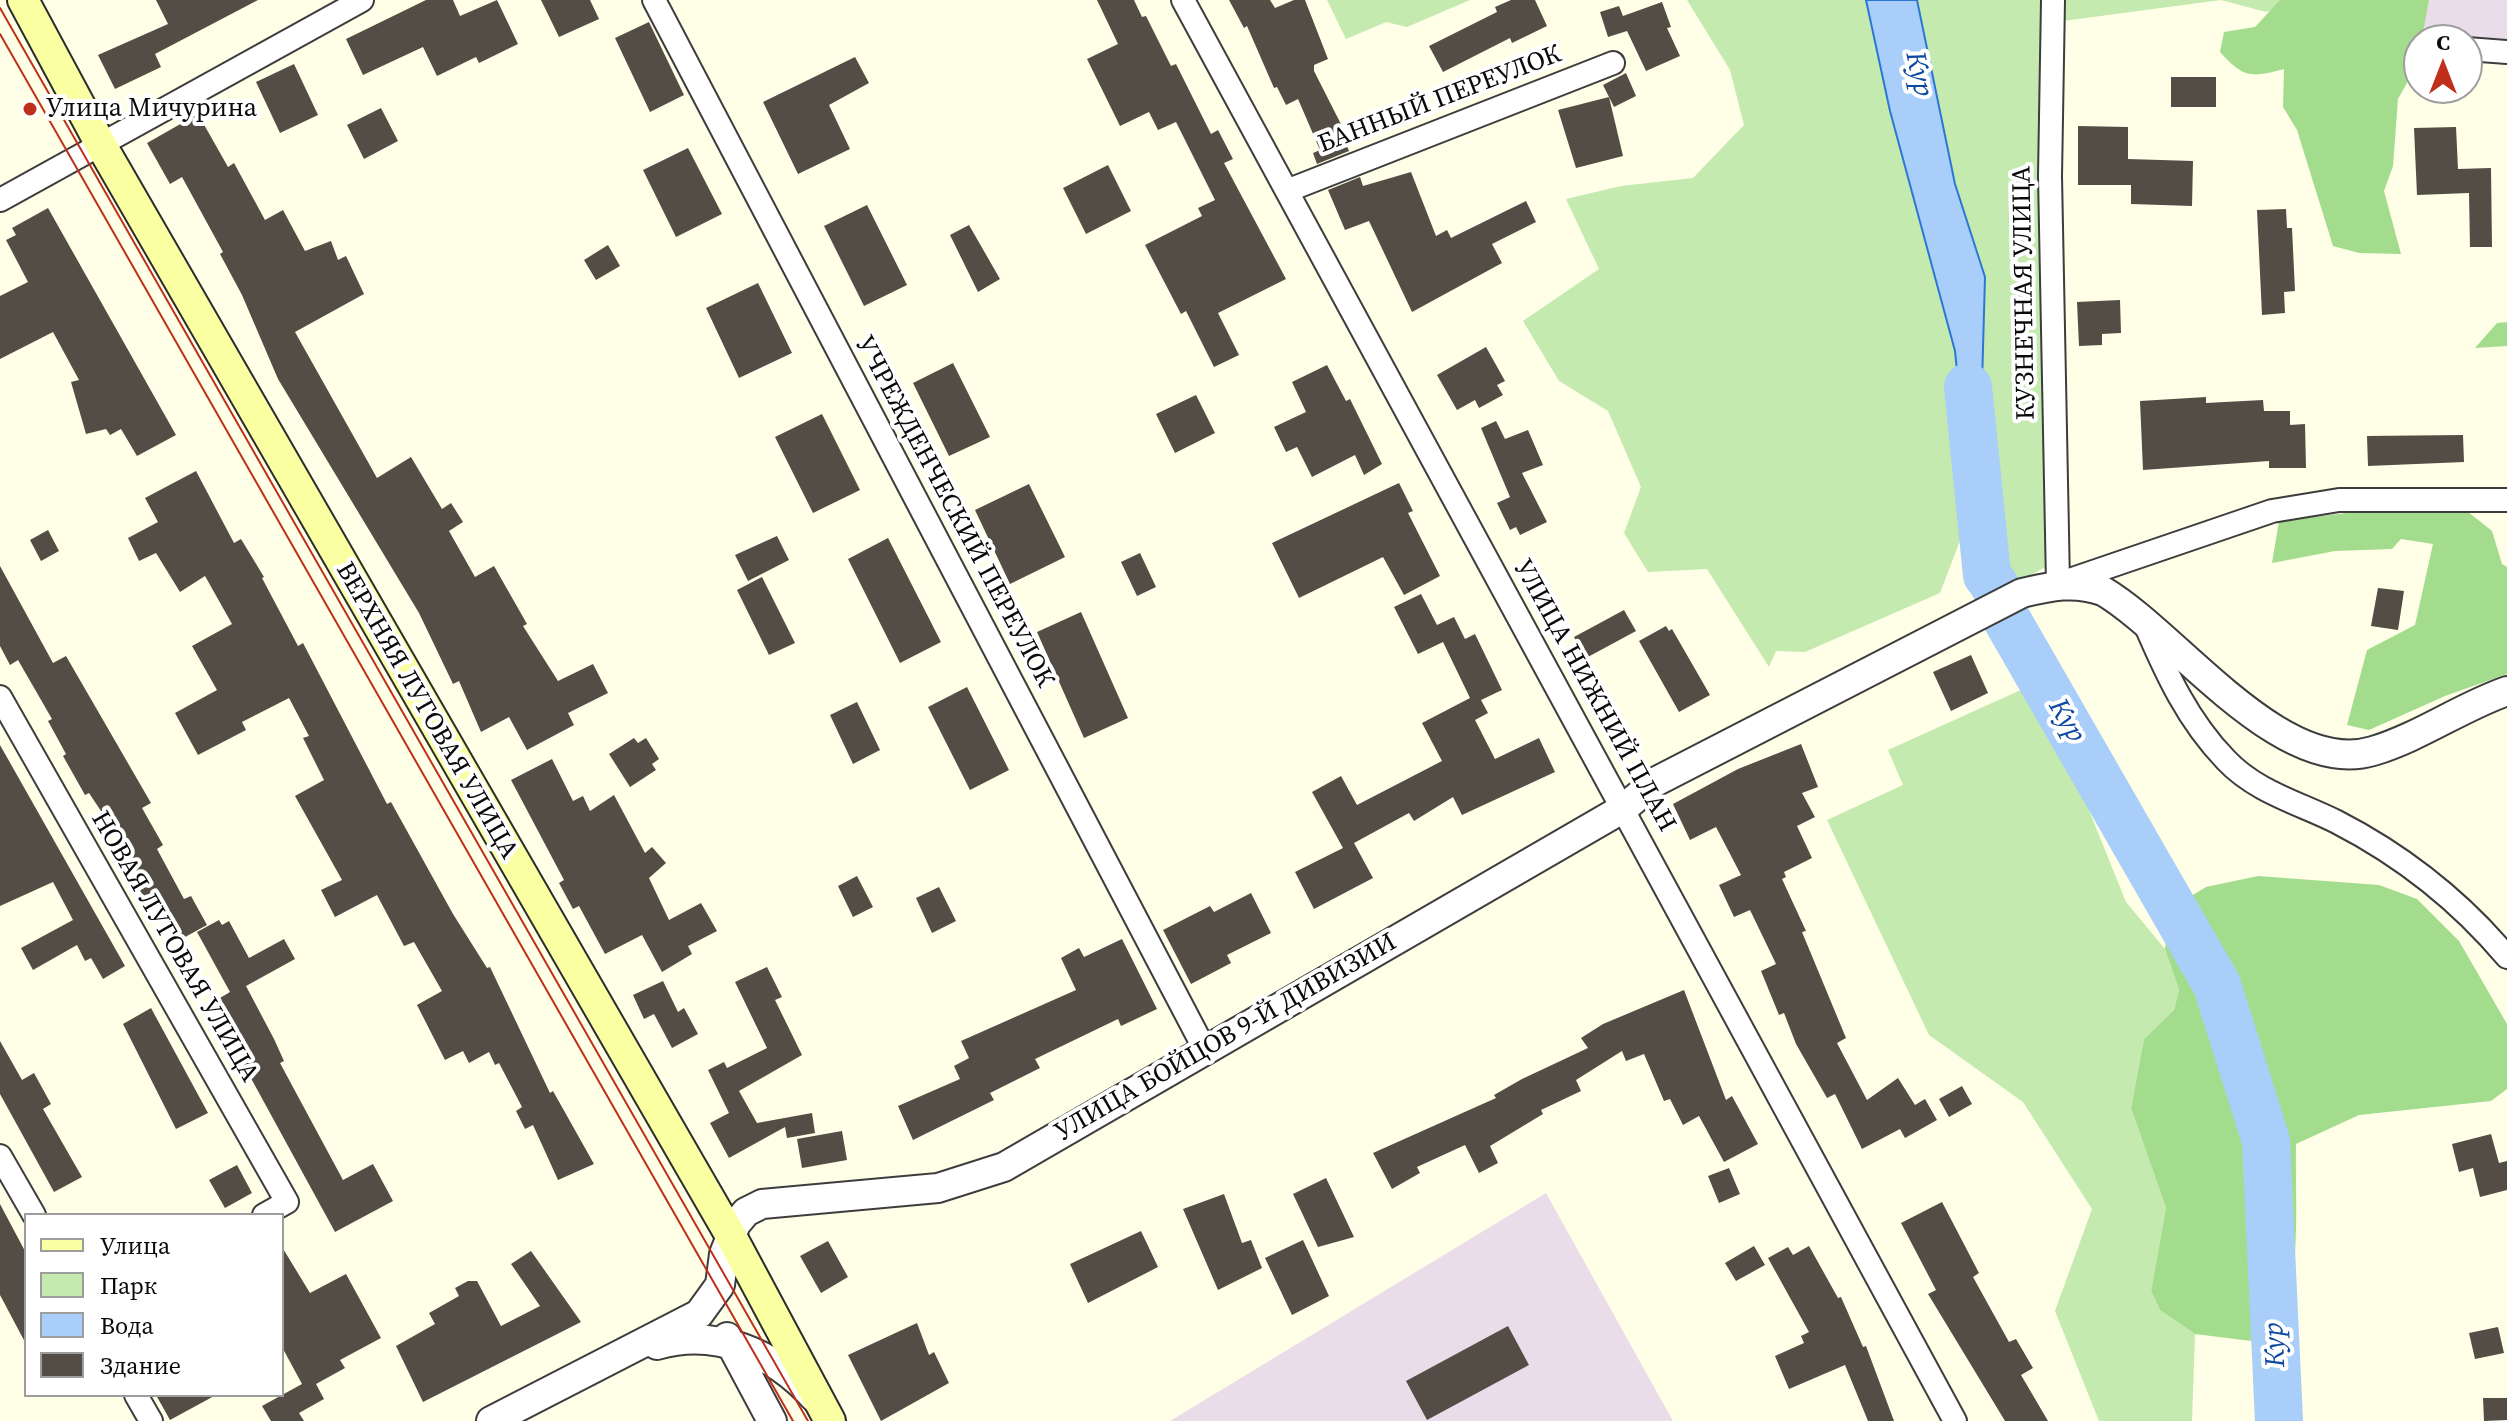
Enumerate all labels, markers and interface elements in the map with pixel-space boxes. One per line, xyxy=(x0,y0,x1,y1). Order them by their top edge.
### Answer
north arrow xyxy=(2403,24,2483,104)
text: С xyxy=(2436,27,2450,57)
street label: БАННЫЙ ПЕРЕУЛОК xyxy=(1314,39,1566,161)
water label: Кур xyxy=(1897,49,1939,99)
place label: Улица Мичурина xyxy=(46,93,257,125)
marker: Улица Мичурина xyxy=(21,100,39,118)
street label: КУЗНЕЧНАЯ УЛИЦА xyxy=(2007,165,2043,421)
street label: УЧРЕЖДЕНЧЕСКИЙ ПЕРЕУЛОК xyxy=(848,331,1060,693)
street label: УЛИЦА НИЖНИЙ ПЛАН xyxy=(1506,555,1682,837)
street label: ВЕРХНЯЯ ЛУГОВАЯ УЛИЦА xyxy=(328,557,524,865)
water label: Кур xyxy=(2040,693,2092,749)
street label: НОВАЯ ЛУГОВАЯ УЛИЦА xyxy=(84,806,264,1088)
street label: УЛИЦА БОЙЦОВ 9-Й ДИВИЗИИ xyxy=(1050,927,1402,1149)
legend xyxy=(24,1213,284,1397)
text: Улица xyxy=(100,1229,170,1262)
text: Парк xyxy=(100,1269,157,1302)
text: Вода xyxy=(100,1309,154,1342)
water label: Кур xyxy=(2258,1322,2294,1368)
text: Здание xyxy=(100,1349,181,1382)

